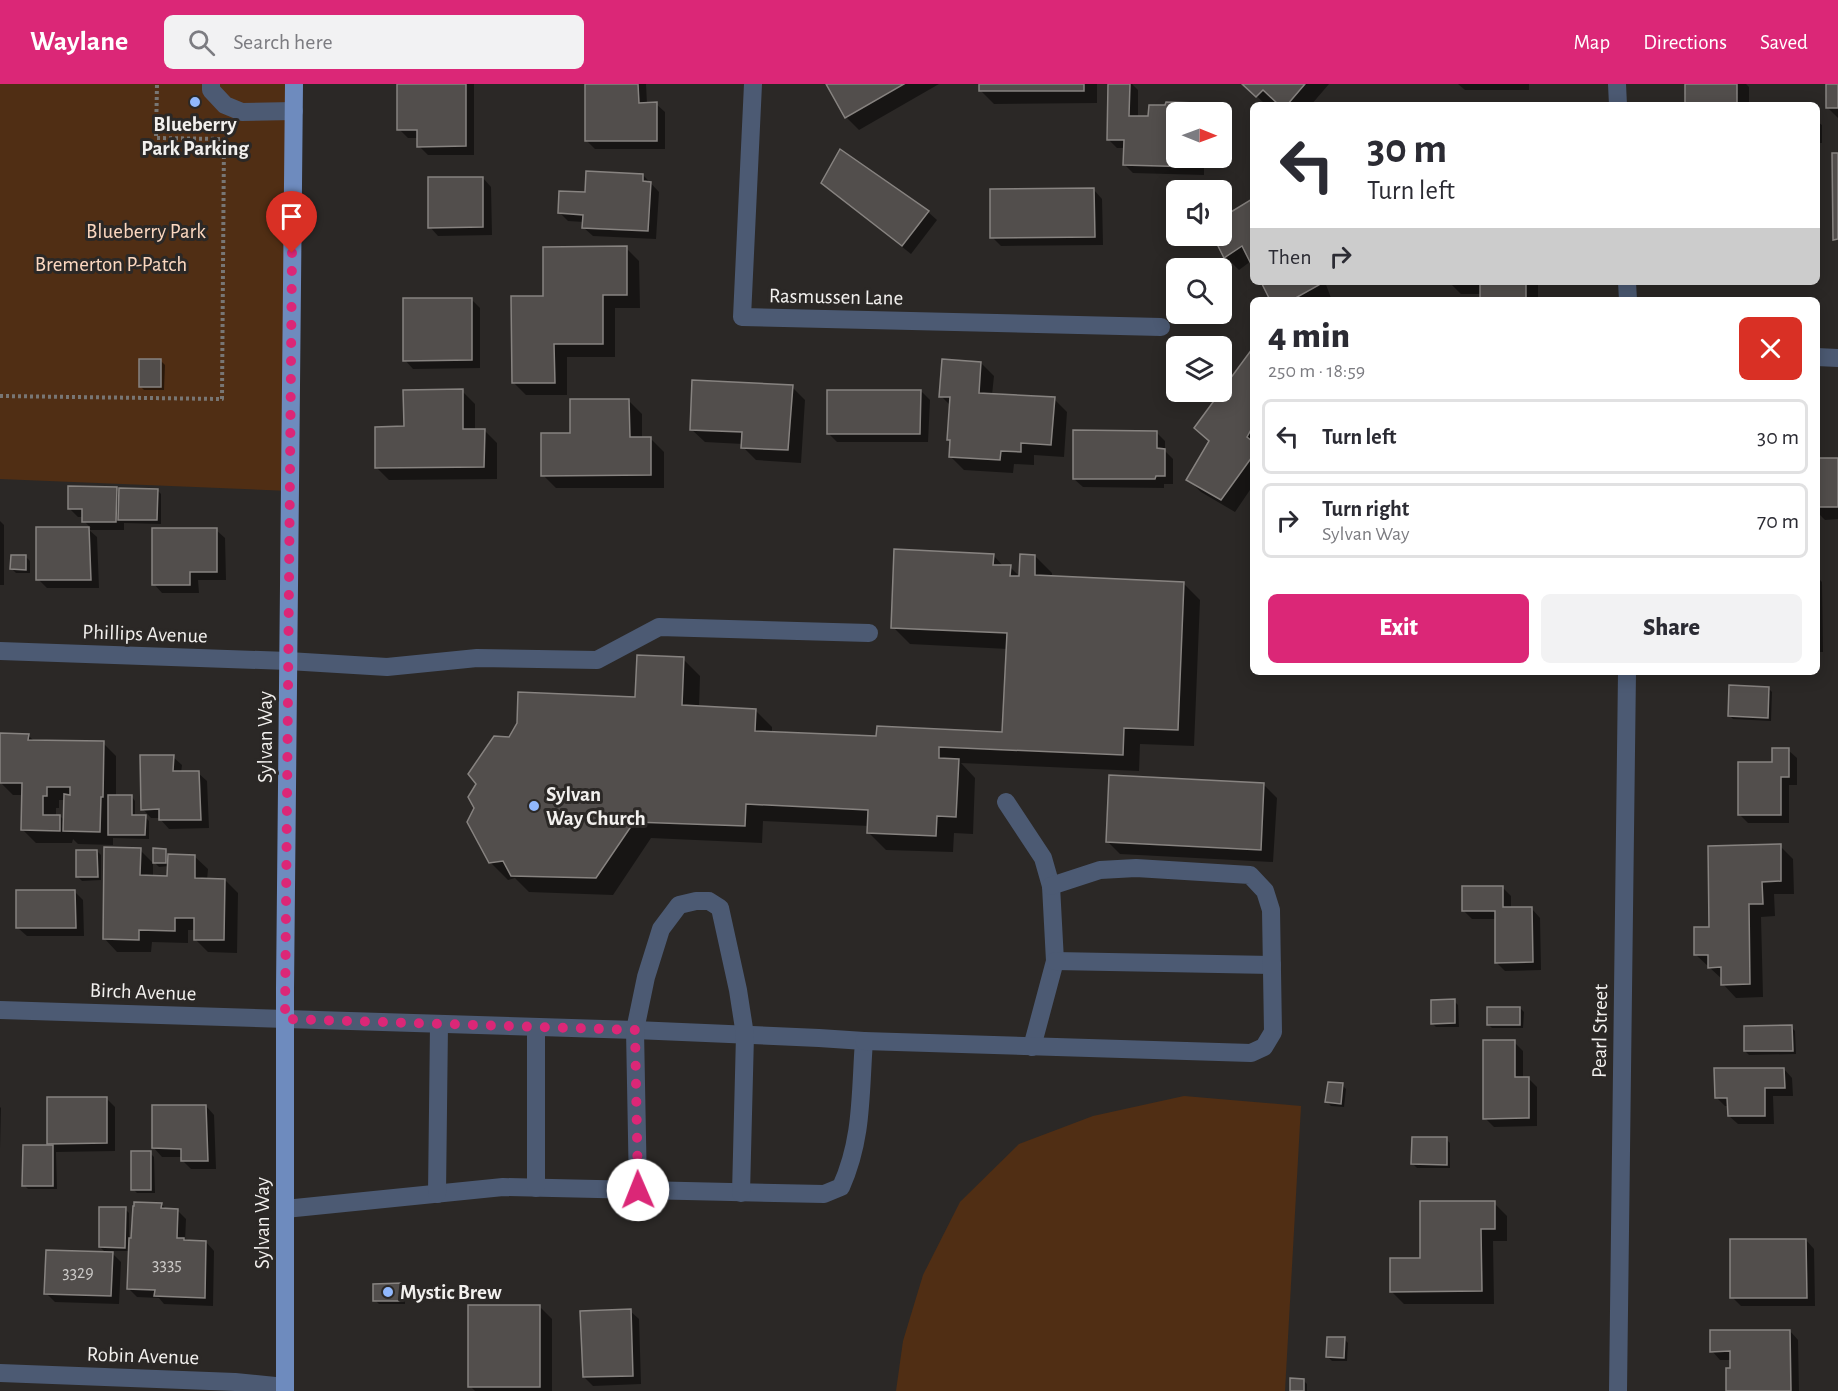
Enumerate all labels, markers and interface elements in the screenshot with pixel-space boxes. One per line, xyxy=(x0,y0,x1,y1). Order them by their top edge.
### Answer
search box xyxy=(164,15,584,69)
icon: search xyxy=(185,26,218,59)
text: Waylane xyxy=(30,28,128,56)
text: Search here xyxy=(233,31,333,53)
text: Map xyxy=(1574,32,1610,53)
text: Directions xyxy=(1643,32,1727,53)
text: Saved xyxy=(1760,32,1808,53)
marker: Blueberry Park Parking xyxy=(188,95,202,109)
north arrow xyxy=(1166,102,1232,168)
map controls xyxy=(1166,102,1232,402)
place label: Blueberry Park Parking xyxy=(141,114,249,159)
icon: left xyxy=(1268,126,1346,204)
text: 30 m xyxy=(1367,128,1447,170)
text: Turn left xyxy=(1367,177,1455,204)
button: sound xyxy=(1166,180,1232,246)
pin xyxy=(266,191,317,253)
icon: arrive xyxy=(275,200,308,233)
park label: Blueberry Park xyxy=(86,221,206,242)
icon: right xyxy=(1324,240,1357,273)
text: Then xyxy=(1268,246,1312,268)
park label: Bremerton P-Patch xyxy=(35,254,187,275)
button: search xyxy=(1166,258,1232,324)
street label: Rasmussen Lane xyxy=(769,285,903,309)
button: close xyxy=(1739,317,1802,380)
text: 4 min xyxy=(1268,318,1350,354)
button: layers xyxy=(1166,336,1232,402)
text: 250 m · 18:59 xyxy=(1268,361,1365,381)
icon: left xyxy=(1271,420,1304,453)
text: Turn left xyxy=(1322,426,1396,448)
text: 30 m xyxy=(1757,426,1799,448)
text: Turn right xyxy=(1322,498,1409,520)
icon: right xyxy=(1271,504,1304,537)
text: 70 m xyxy=(1757,510,1799,532)
text: Sylvan Way xyxy=(1322,524,1410,544)
button: Exit xyxy=(1268,594,1529,663)
button: Share xyxy=(1541,594,1802,663)
street label: Phillips Avenue xyxy=(82,621,208,647)
street label: Sylvan Way xyxy=(255,691,276,783)
place label: Sylvan Way Church xyxy=(546,784,646,829)
marker: Sylvan Way Church xyxy=(527,799,541,813)
street label: Birch Avenue xyxy=(89,980,197,1004)
street label: Pearl Street xyxy=(1589,983,1611,1078)
position arrow xyxy=(606,1158,670,1222)
street label: Sylvan Way xyxy=(252,1177,273,1269)
house number: 3335 xyxy=(152,1256,182,1274)
house number: 3329 xyxy=(62,1264,94,1282)
place label: Mystic Brew xyxy=(400,1282,502,1303)
marker: Mystic Brew xyxy=(381,1285,395,1299)
street label: Robin Avenue xyxy=(86,1344,200,1368)

